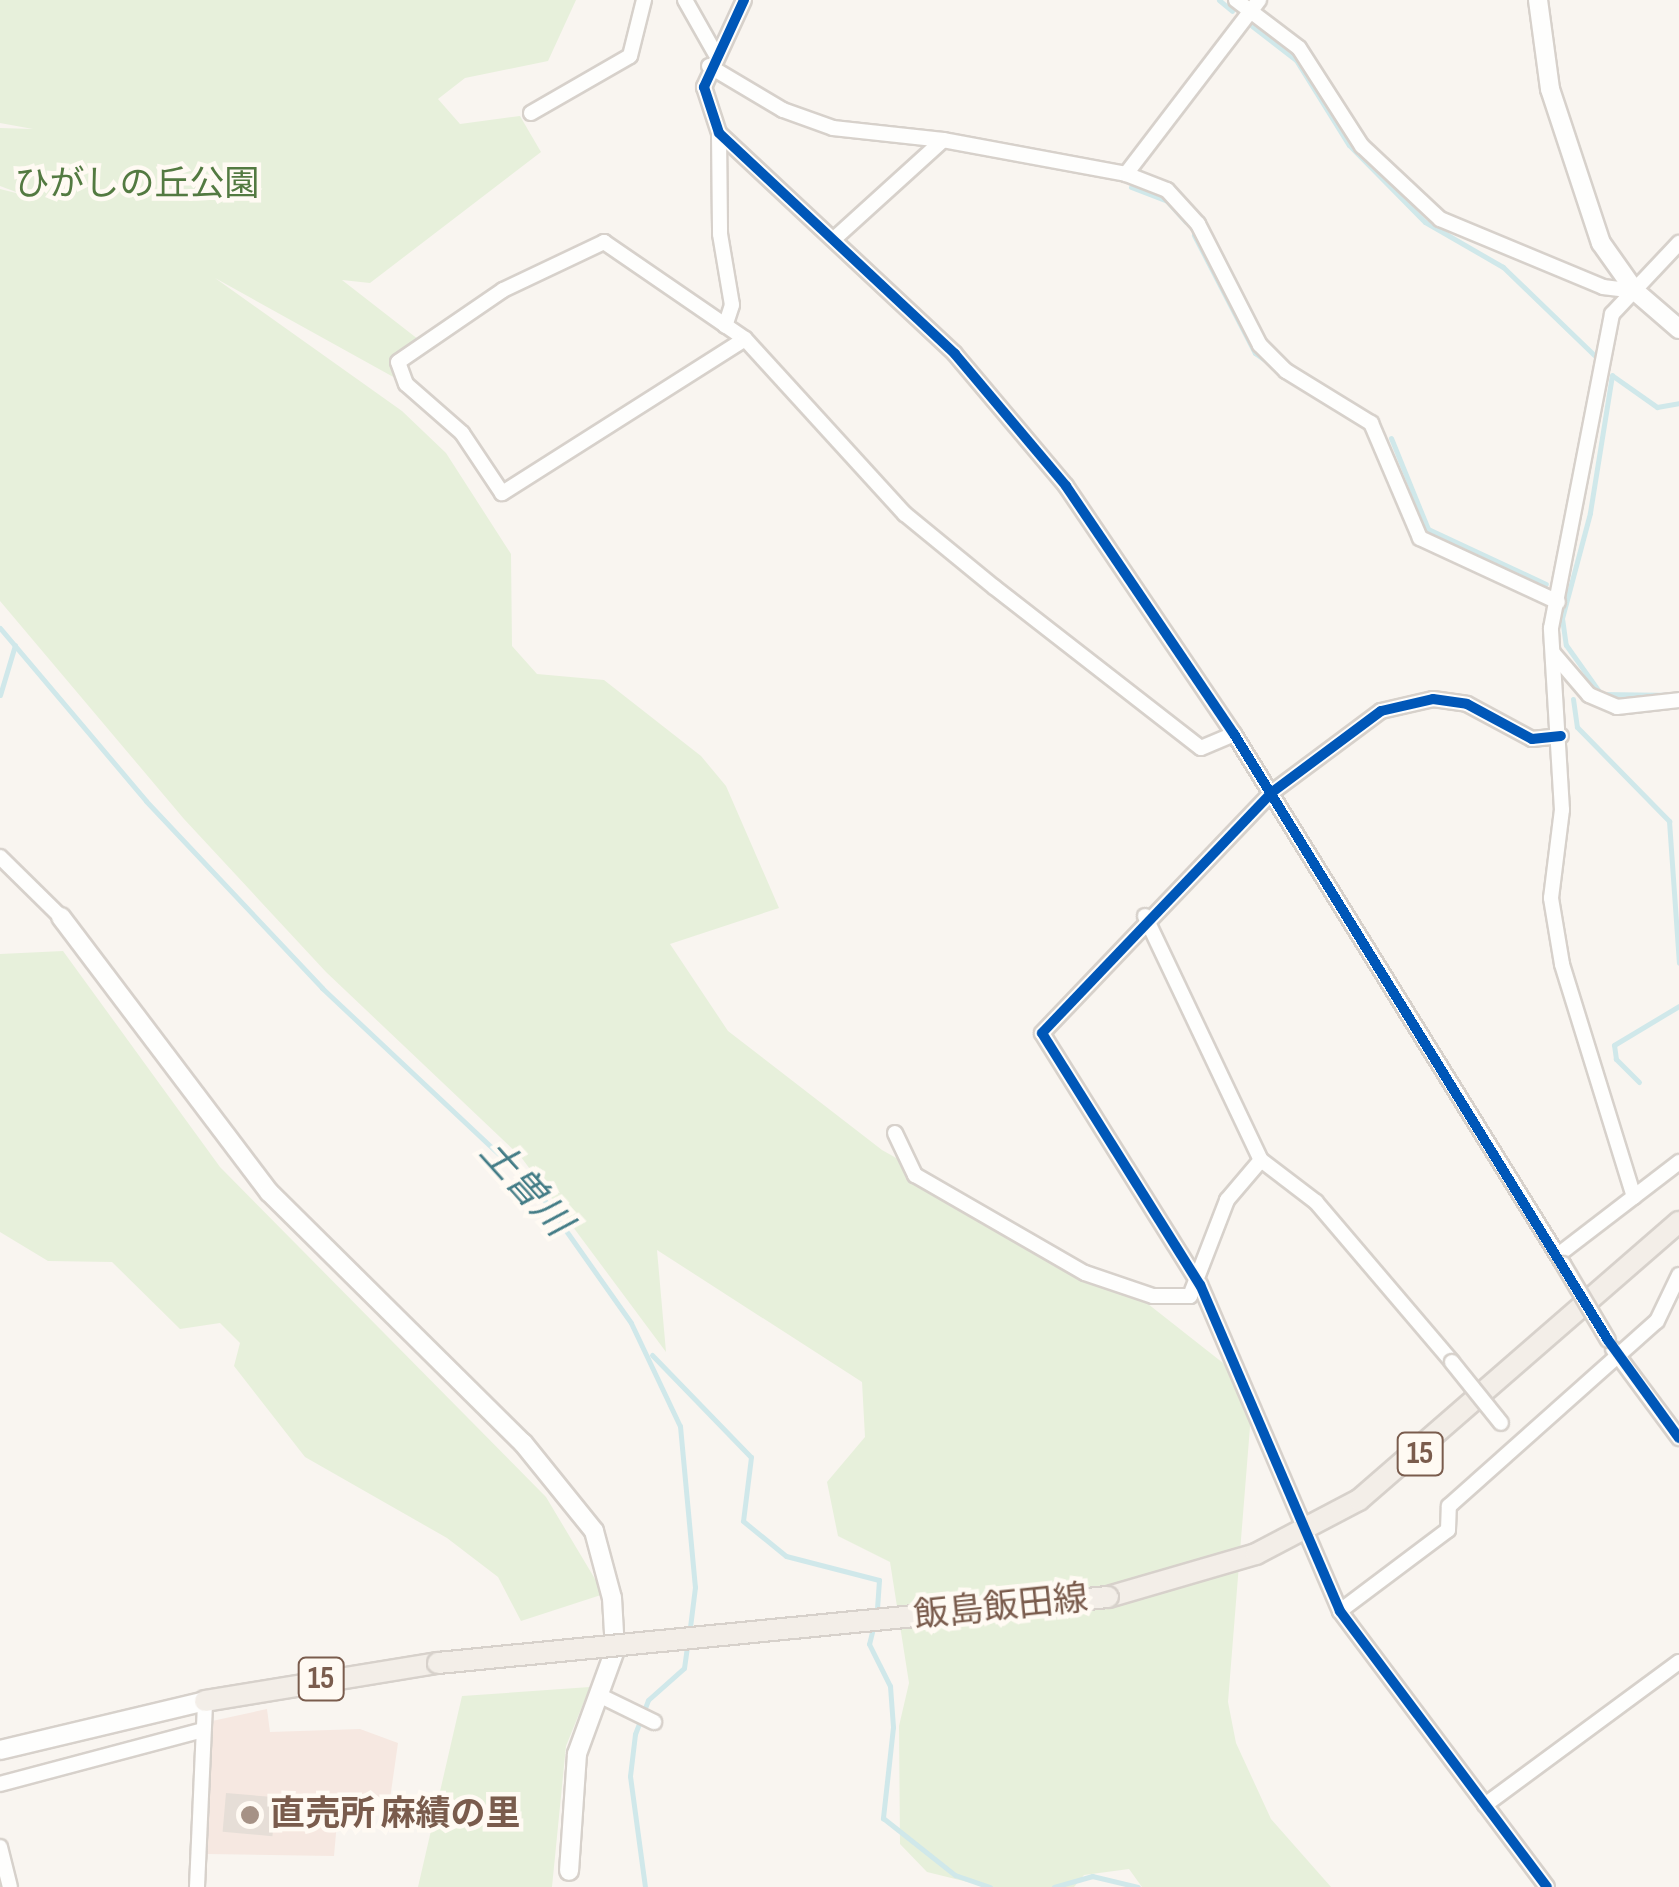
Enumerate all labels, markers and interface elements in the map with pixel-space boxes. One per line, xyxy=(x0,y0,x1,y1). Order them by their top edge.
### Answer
park label: ひがしの丘公園 xyxy=(15,164,259,206)
water label: 土曽川 xyxy=(470,1130,580,1246)
road number: 15 xyxy=(1395,1427,1445,1481)
street label: 飯島飯田線 xyxy=(912,1578,1090,1638)
road number: 15 xyxy=(296,1652,346,1706)
place label: 直売所 麻績の里 xyxy=(270,1794,520,1836)
marker: 直売所 麻績の里 xyxy=(239,1804,261,1826)

